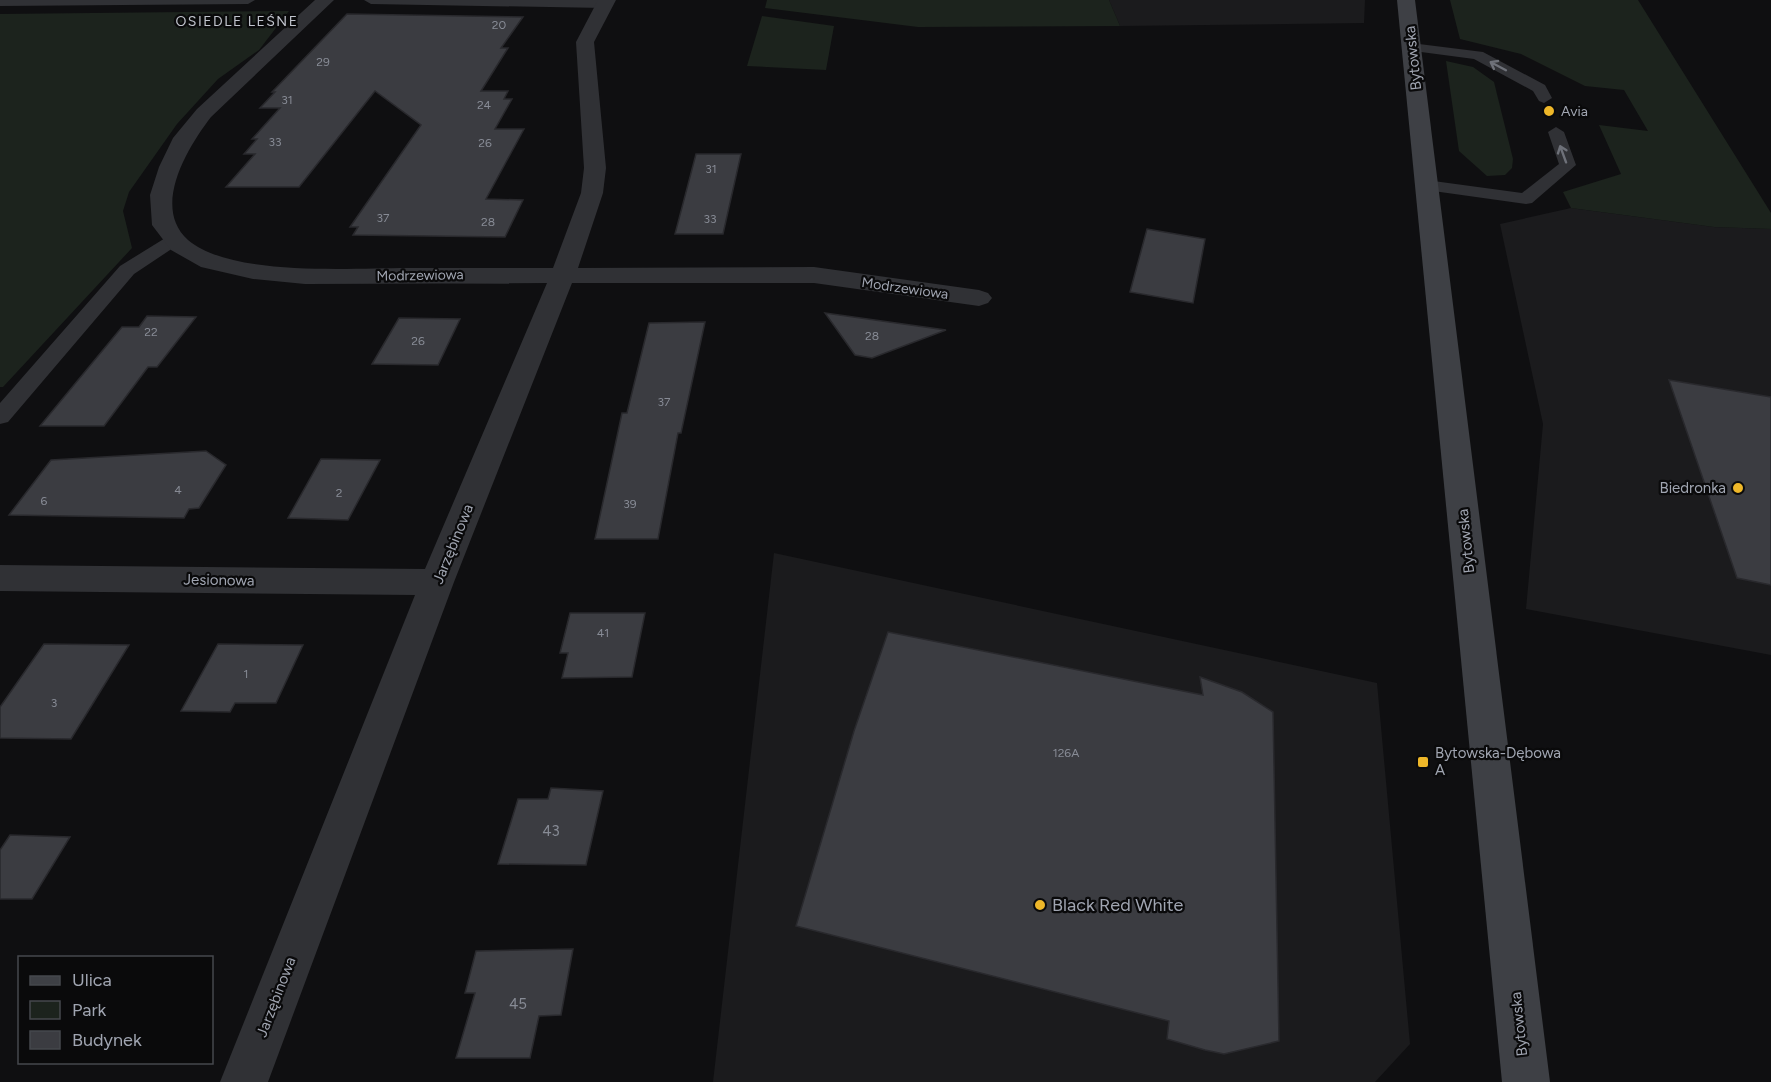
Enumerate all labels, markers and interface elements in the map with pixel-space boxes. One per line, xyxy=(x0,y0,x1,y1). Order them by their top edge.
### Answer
district label: OSIEDLE LEŚNE xyxy=(176,13,299,30)
house number: 20 xyxy=(492,18,507,32)
street label: Bytowska xyxy=(1401,25,1425,91)
house number: 29 xyxy=(316,55,330,69)
one-way arrow xyxy=(1490,60,1507,72)
house number: 31 xyxy=(281,93,293,107)
house number: 24 xyxy=(477,98,492,112)
place label: Avia xyxy=(1561,103,1588,120)
marker: Avia xyxy=(1542,104,1556,118)
house number: 33 xyxy=(268,135,282,149)
house number: 26 xyxy=(478,136,492,150)
one-way arrow xyxy=(1557,145,1568,164)
house number: 31 xyxy=(705,162,717,176)
house number: 37 xyxy=(377,211,390,225)
house number: 33 xyxy=(703,212,717,226)
house number: 28 xyxy=(481,215,495,229)
street label: Modrzewiowa xyxy=(376,266,464,285)
street label: Modrzewiowa xyxy=(861,274,949,303)
house number: 22 xyxy=(144,325,158,339)
house number: 28 xyxy=(865,329,879,343)
house number: 26 xyxy=(411,334,425,348)
house number: 37 xyxy=(658,395,671,409)
place label: Biedronka xyxy=(1659,479,1726,497)
marker: Biedronka xyxy=(1731,481,1745,495)
house number: 4 xyxy=(174,483,182,497)
house number: 2 xyxy=(336,486,342,500)
house number: 6 xyxy=(41,494,48,508)
house number: 39 xyxy=(623,497,637,511)
street label: Jarzębinowa xyxy=(429,502,477,586)
street label: Bytowska xyxy=(1454,508,1478,574)
street label: Jesionowa xyxy=(183,570,255,590)
house number: 41 xyxy=(597,626,609,640)
house number: 1 xyxy=(244,667,248,681)
house number: 3 xyxy=(51,696,57,710)
place label: Bytowska-Dębowa A xyxy=(1435,744,1561,779)
house number: 126A xyxy=(1053,746,1079,760)
marker: Bytowska-Dębowa A xyxy=(1416,755,1430,769)
house number: 43 xyxy=(542,822,560,840)
place label: Black Red White xyxy=(1052,894,1183,916)
marker: Black Red White xyxy=(1033,898,1047,912)
street label: Jarzębinowa xyxy=(252,954,300,1040)
legend xyxy=(18,956,213,1064)
text: Ulica xyxy=(72,969,112,991)
street label: Bytowska xyxy=(1507,991,1531,1057)
house number: 45 xyxy=(509,995,527,1013)
text: Park xyxy=(72,999,107,1021)
text: Budynek xyxy=(72,1029,142,1051)

